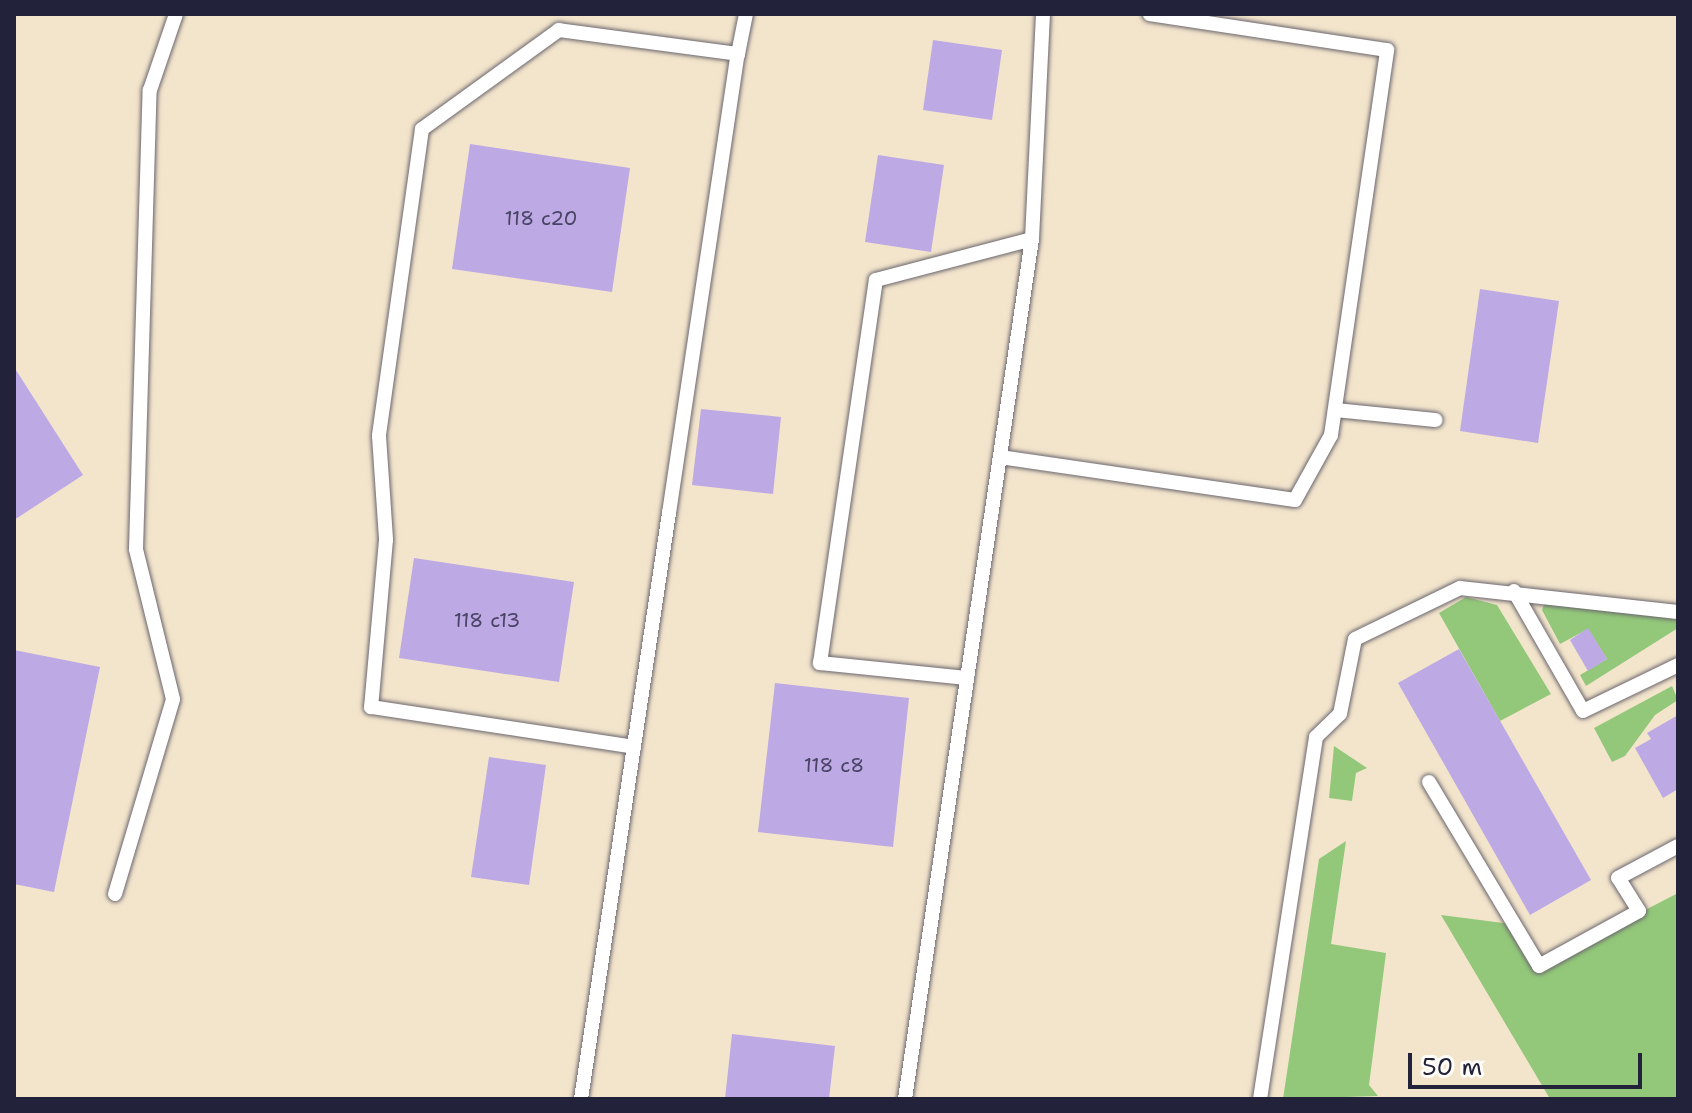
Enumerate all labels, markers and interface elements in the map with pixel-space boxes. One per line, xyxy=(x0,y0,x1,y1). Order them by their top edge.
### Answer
house number: 118 с20 xyxy=(504,206,578,230)
house number: 118 с13 xyxy=(454,608,520,632)
house number: 118 с8 xyxy=(804,753,864,777)
scale bar xyxy=(1412,1037,1646,1087)
text: 50 m xyxy=(1422,1051,1482,1083)

